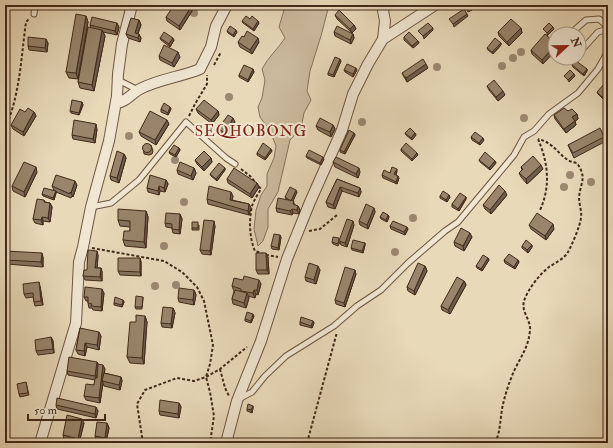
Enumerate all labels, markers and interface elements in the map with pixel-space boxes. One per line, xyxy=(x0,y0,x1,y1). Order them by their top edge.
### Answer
north arrow xyxy=(547,26,587,66)
text: N xyxy=(568,35,584,51)
district label: SEQHOBONG xyxy=(195,122,307,141)
scale bar xyxy=(28,396,105,422)
text: 50 m xyxy=(34,403,58,418)

